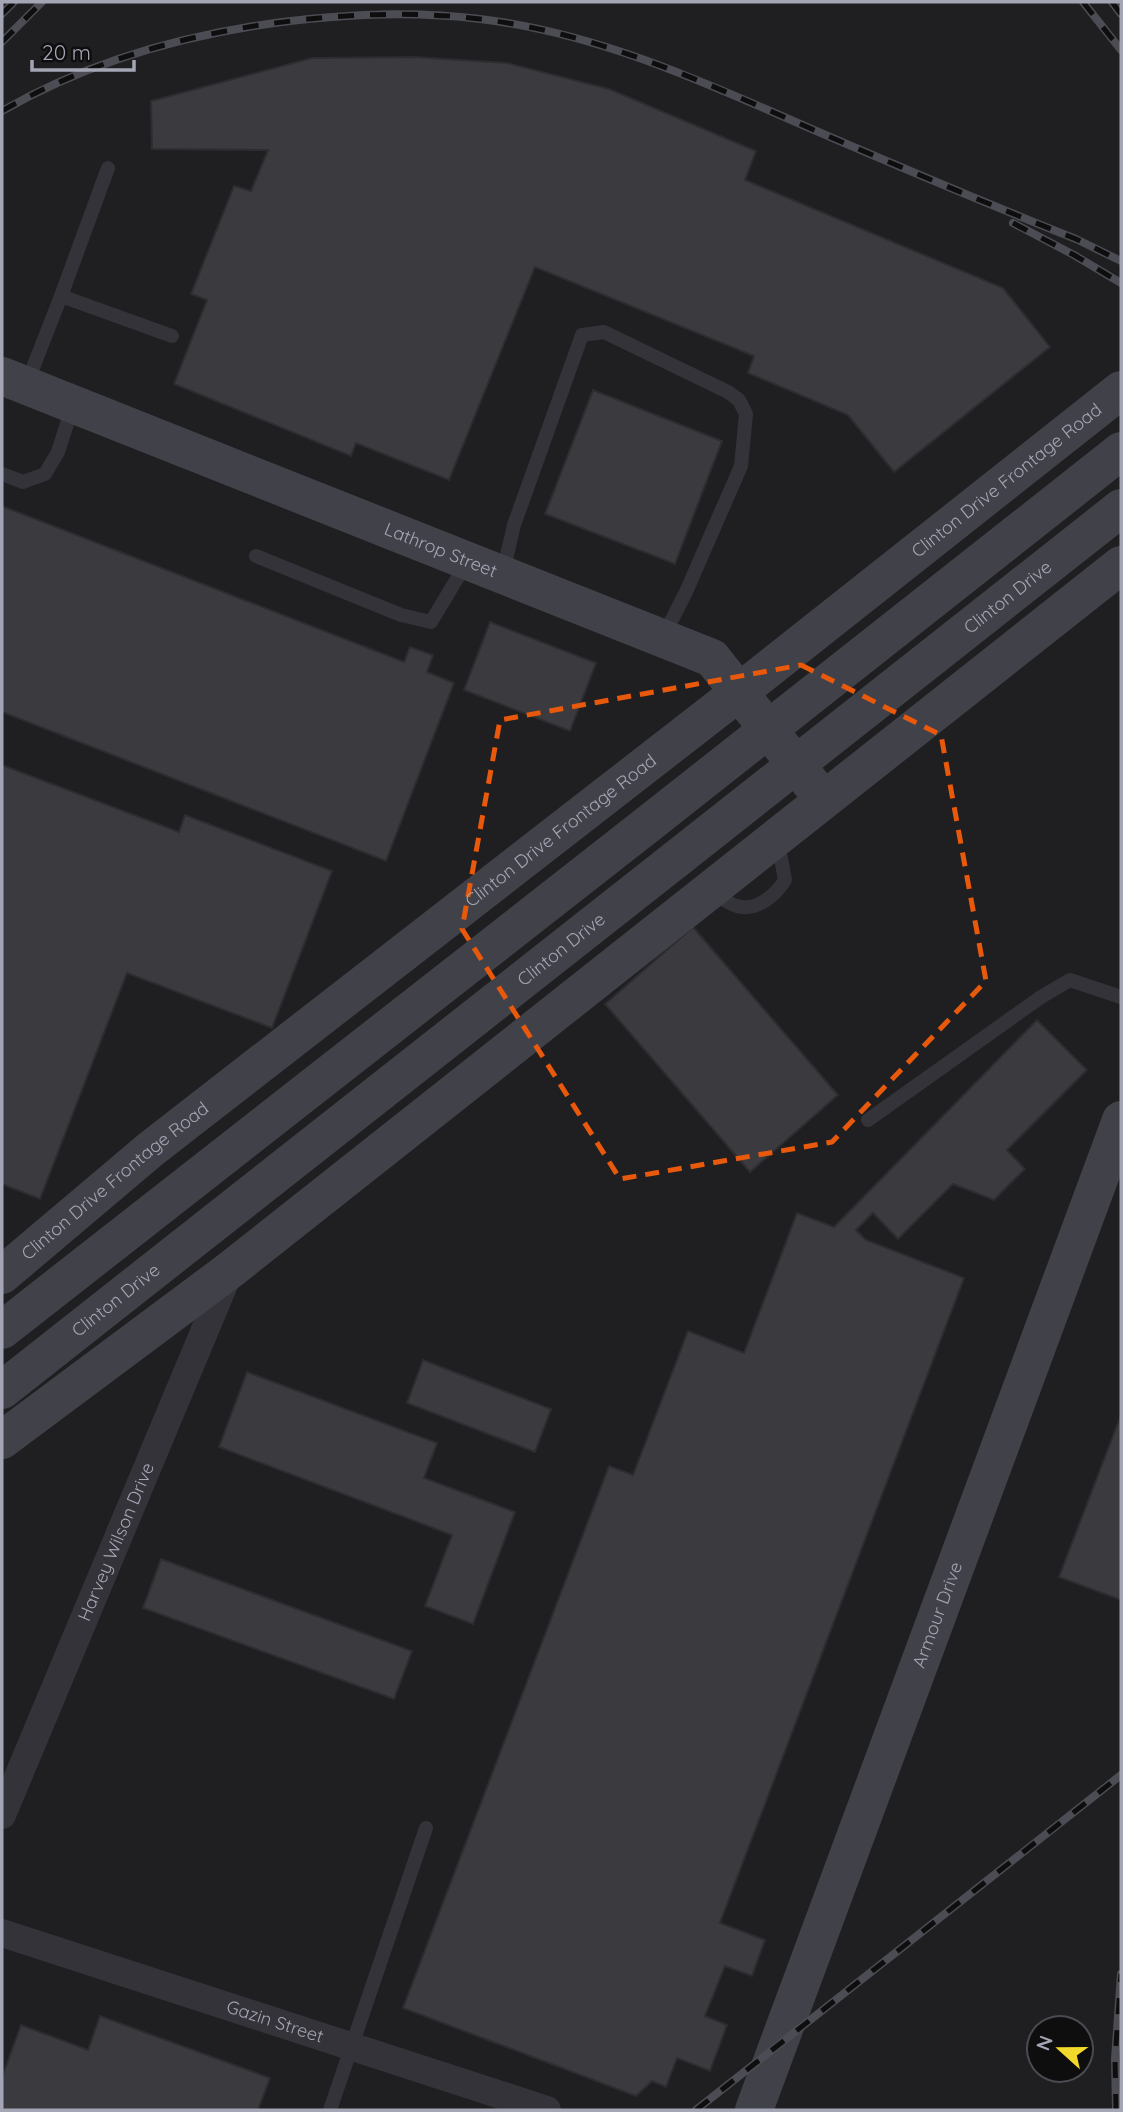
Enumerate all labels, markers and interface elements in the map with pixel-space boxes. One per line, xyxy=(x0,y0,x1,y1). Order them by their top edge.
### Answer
scale bar xyxy=(32,28,133,72)
text: 20 m xyxy=(42,39,91,65)
street label: Clinton Drive Frontage Road xyxy=(907,398,1106,562)
street label: Lathrop Street xyxy=(381,517,501,582)
street label: Clinton Drive xyxy=(959,555,1056,639)
street label: Clinton Drive Frontage Road xyxy=(460,749,661,912)
street label: Clinton Drive xyxy=(512,907,610,991)
street label: Clinton Drive Frontage Road xyxy=(16,1097,213,1265)
street label: Clinton Drive xyxy=(67,1258,164,1342)
street label: Harvey Wilson Drive xyxy=(72,1459,159,1625)
street label: Armour Drive xyxy=(907,1559,967,1671)
street label: Gazin Street xyxy=(224,1995,327,2048)
north arrow xyxy=(1025,2014,1095,2084)
text: N xyxy=(1030,2032,1058,2054)

